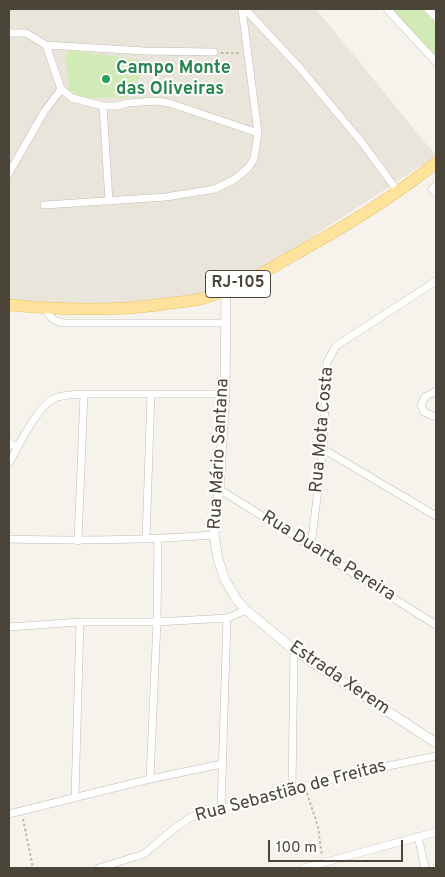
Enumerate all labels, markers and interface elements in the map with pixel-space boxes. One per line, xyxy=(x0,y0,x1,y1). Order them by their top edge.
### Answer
place label: Campo Monte das Oliveiras xyxy=(116,58,231,100)
marker: Campo Monte das Oliveiras xyxy=(100,73,112,85)
road number: RJ-105 xyxy=(206,270,270,298)
street label: Rua Mota Costa xyxy=(307,366,339,494)
street label: Rua Mário Santana xyxy=(205,378,235,530)
street label: Rua Duarte Pereira xyxy=(257,507,399,607)
street label: Estrada Xerem xyxy=(285,637,393,721)
street label: Rua Sebastião de Freitas xyxy=(193,756,389,828)
scale bar xyxy=(270,830,405,862)
text: 100 m xyxy=(276,839,317,858)

